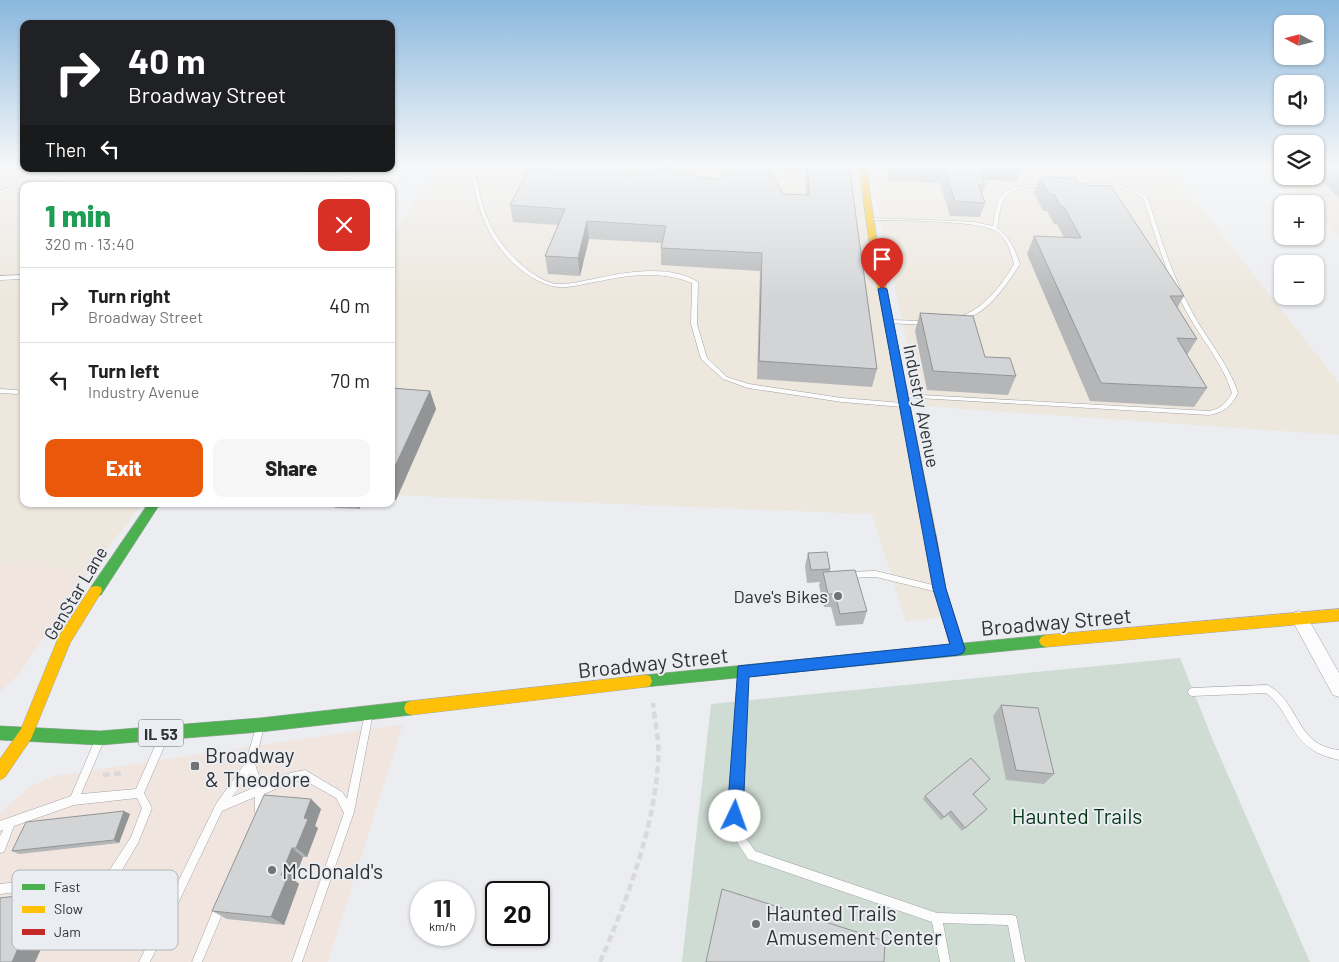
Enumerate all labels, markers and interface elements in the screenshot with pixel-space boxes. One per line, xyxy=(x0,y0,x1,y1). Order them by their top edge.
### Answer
north arrow xyxy=(1274,15,1324,65)
map controls xyxy=(1274,15,1324,305)
text: 40 m xyxy=(128,39,205,81)
icon: right xyxy=(45,40,110,105)
button: sound xyxy=(1274,75,1324,125)
text: Broadway Street xyxy=(128,81,286,107)
icon: left xyxy=(96,135,124,163)
button: layers xyxy=(1274,135,1324,185)
text: Then xyxy=(45,138,86,161)
button: + xyxy=(1274,195,1324,245)
text: 1 min xyxy=(45,197,111,233)
button: close xyxy=(318,199,370,251)
text: 320 m · 13:40 xyxy=(45,234,134,253)
pin xyxy=(861,238,903,289)
icon: arrive xyxy=(868,245,896,273)
button: − xyxy=(1274,255,1324,305)
text: Turn right xyxy=(88,284,170,307)
icon: right xyxy=(45,291,73,319)
text: 40 m xyxy=(329,294,370,317)
text: Broadway Street xyxy=(88,307,203,326)
street label: Industry Avenue xyxy=(899,343,945,469)
text: Turn left xyxy=(88,359,159,382)
icon: left xyxy=(45,366,73,394)
text: 70 m xyxy=(331,369,370,392)
text: Industry Avenue xyxy=(88,382,199,401)
button: Exit xyxy=(45,439,203,497)
button: Share xyxy=(213,439,370,497)
street label: GenStar Lane xyxy=(38,542,112,644)
place label: Dave's Bikes xyxy=(734,585,828,607)
marker: Dave's Bikes xyxy=(832,590,844,602)
street label: Broadway Street xyxy=(980,602,1132,640)
street label: Broadway Street xyxy=(577,642,729,682)
road number: IL 53 xyxy=(138,720,184,746)
place label: Broadway & Theodore xyxy=(205,742,310,791)
marker: Broadway & Theodore xyxy=(189,760,201,772)
position arrow xyxy=(708,789,760,841)
park label: Haunted Trails xyxy=(1012,803,1142,828)
place label: McDonald's xyxy=(282,858,383,883)
marker: McDonald's xyxy=(266,864,278,876)
legend xyxy=(12,870,178,950)
text: Fast xyxy=(54,878,80,895)
speed limit sign: 20 xyxy=(485,881,550,946)
text: 11 xyxy=(434,892,451,922)
text: Slow xyxy=(54,900,83,917)
place label: Haunted Trails Amusement Center xyxy=(766,900,942,949)
marker: Haunted Trails Amusement Center xyxy=(750,918,762,930)
text: km/h xyxy=(429,919,456,933)
text: Jam xyxy=(54,923,81,940)

